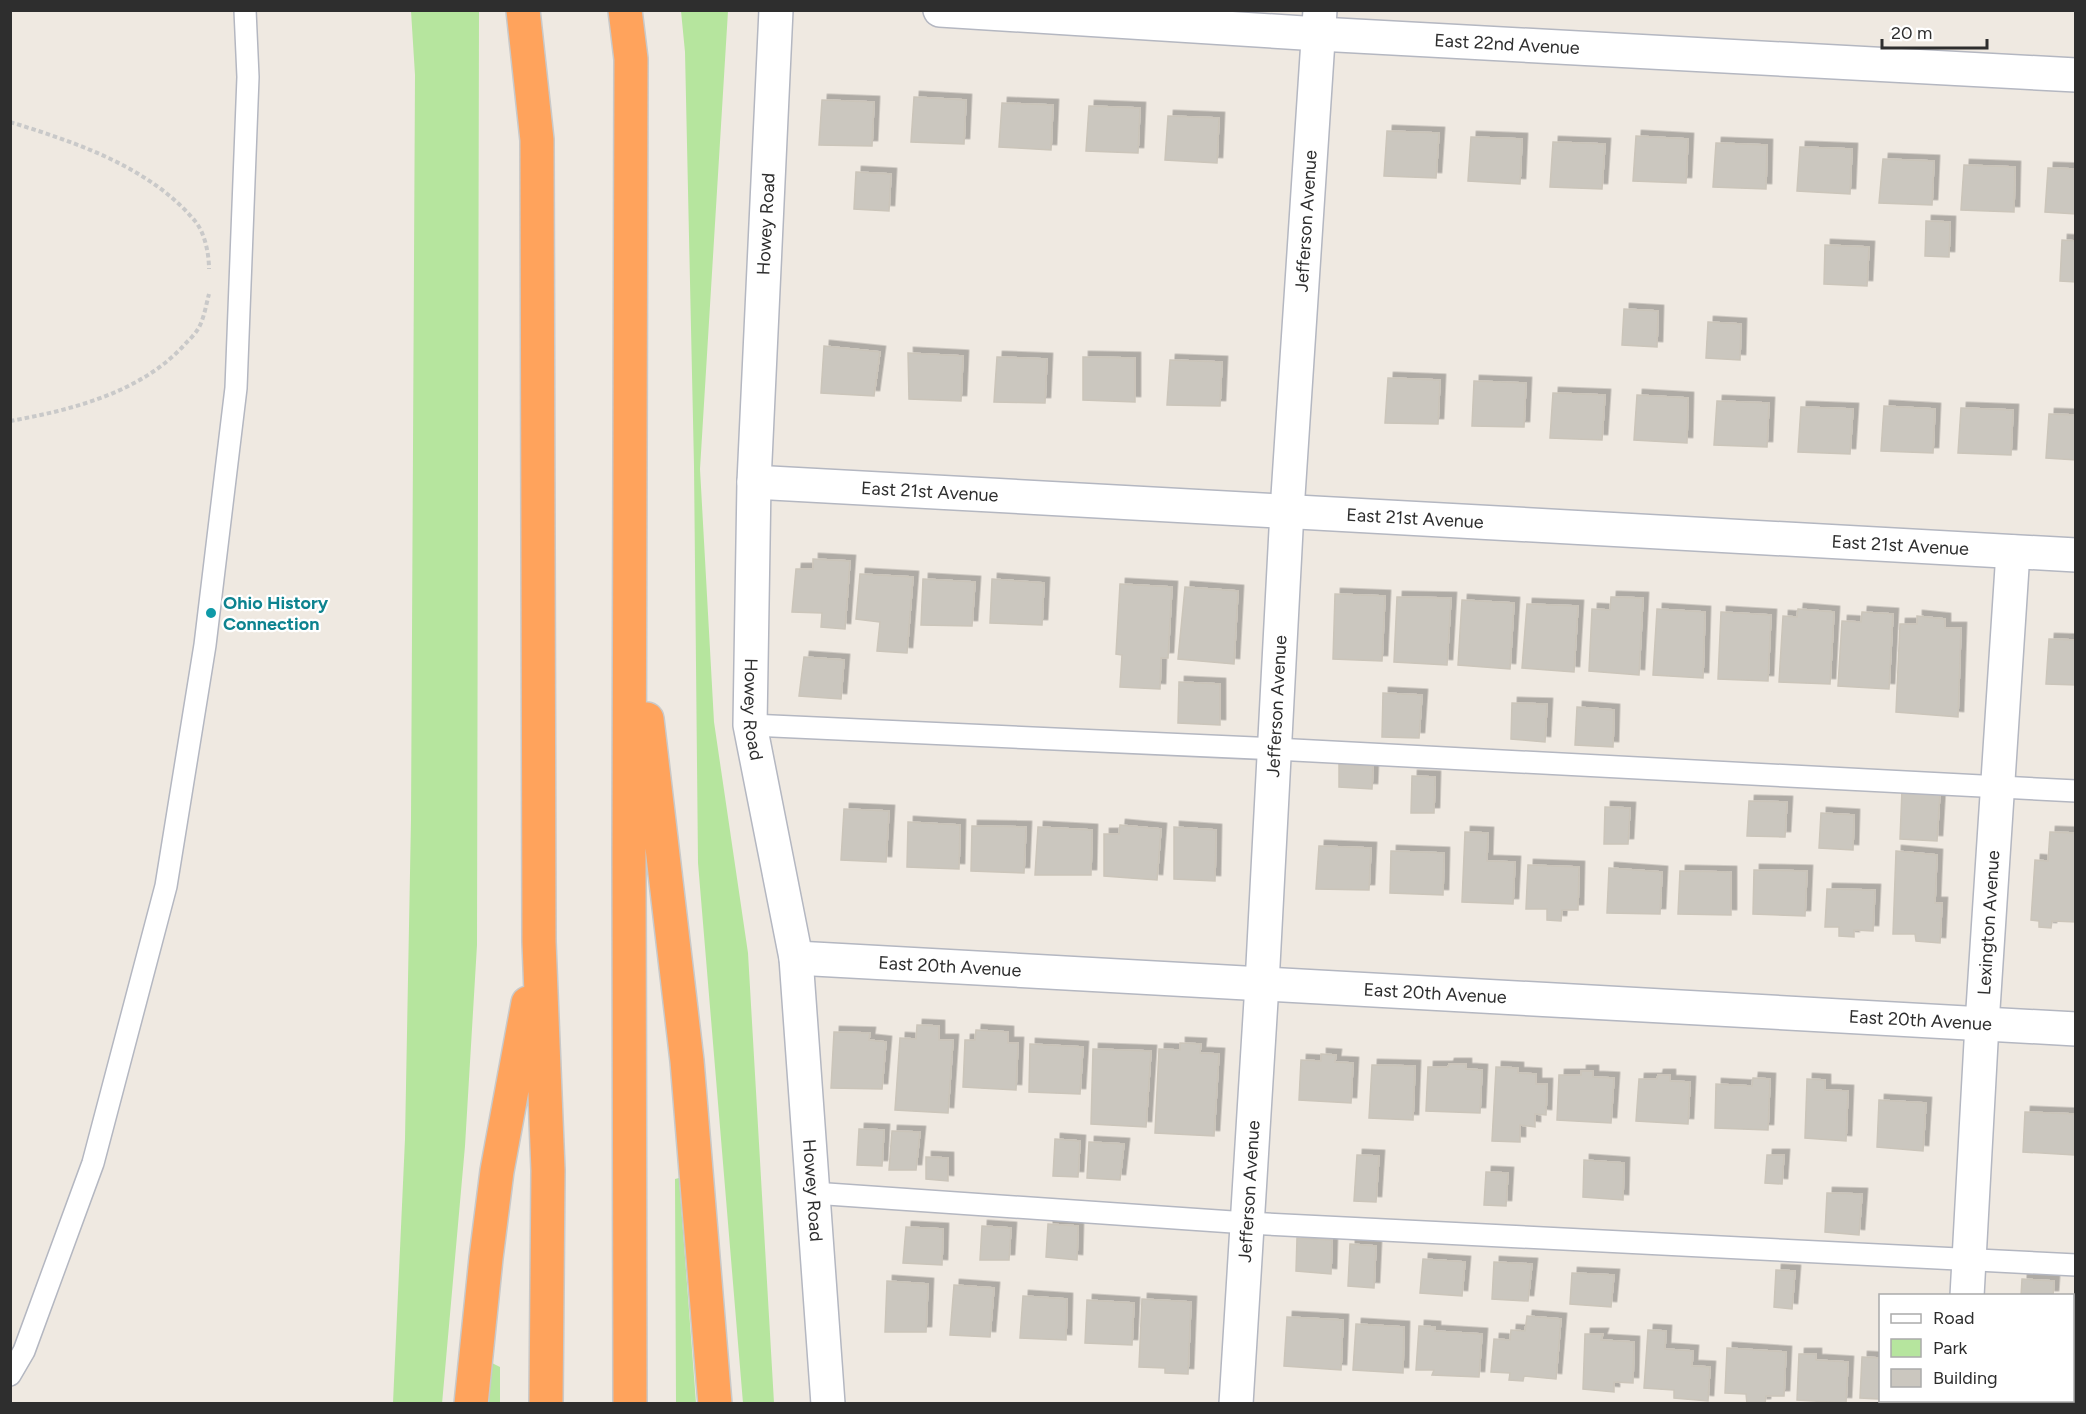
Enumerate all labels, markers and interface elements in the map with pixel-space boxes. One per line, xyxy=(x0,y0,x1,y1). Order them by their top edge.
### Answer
scale bar xyxy=(1882,12,1987,50)
text: 20 m xyxy=(1891,22,1932,44)
street label: East 22nd Avenue xyxy=(1434,29,1580,59)
street label: Jefferson Avenue xyxy=(1290,149,1322,293)
street label: Howey Road xyxy=(752,172,780,276)
street label: East 21st Avenue xyxy=(860,477,999,506)
street label: East 21st Avenue xyxy=(1346,504,1484,533)
street label: East 21st Avenue xyxy=(1831,531,1970,560)
place label: Ohio History Connection xyxy=(223,592,329,635)
marker: Ohio History Connection xyxy=(204,606,218,620)
street label: Jefferson Avenue xyxy=(1262,634,1291,778)
street label: Howey Road xyxy=(739,658,768,762)
street label: Lexington Avenue xyxy=(1973,849,2004,996)
street label: East 20th Avenue xyxy=(878,952,1022,981)
street label: East 20th Avenue xyxy=(1363,978,1507,1008)
street label: East 20th Avenue xyxy=(1848,1005,1993,1035)
street label: Jefferson Avenue xyxy=(1234,1119,1265,1263)
street label: Howey Road xyxy=(798,1138,827,1242)
legend xyxy=(1879,1294,2074,1402)
text: Road xyxy=(1933,1307,1974,1329)
text: Park xyxy=(1933,1337,1968,1359)
text: Building xyxy=(1933,1367,1998,1389)

